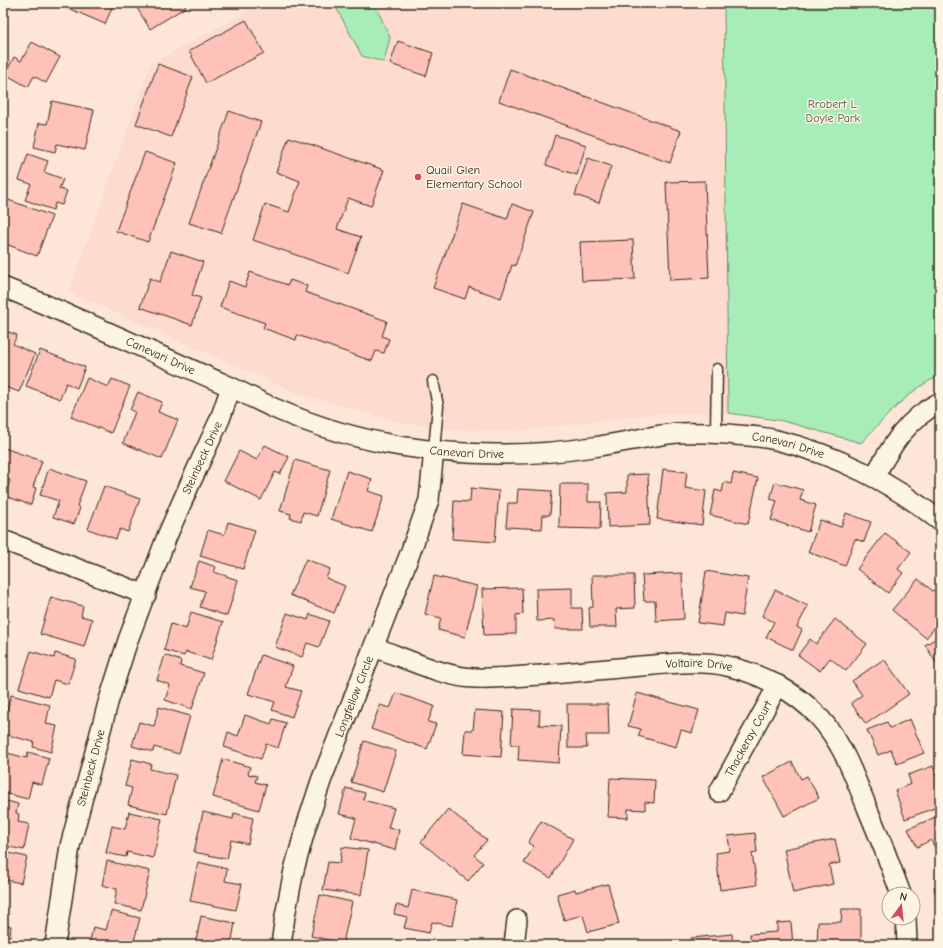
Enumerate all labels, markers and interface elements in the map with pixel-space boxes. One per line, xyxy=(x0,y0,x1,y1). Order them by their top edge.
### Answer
park label: Rrobert L. Doyle Park xyxy=(806,97,861,125)
place label: Quail Glen Elementary School xyxy=(426,163,522,191)
marker: Quail Glen Elementary School xyxy=(413,172,423,182)
street label: Canevari Drive xyxy=(124,334,198,377)
street label: Steinbeck Drive xyxy=(179,419,225,497)
street label: Canevari Drive xyxy=(751,429,826,461)
street label: Canevari Drive xyxy=(429,443,504,461)
street label: Longfellow Circle xyxy=(332,654,376,739)
street label: Voltaire Drive xyxy=(665,656,734,674)
street label: Thackeray Court xyxy=(722,698,775,779)
street label: Steinbeck Drive xyxy=(74,728,108,808)
north arrow xyxy=(881,886,921,926)
text: N xyxy=(898,890,909,904)

